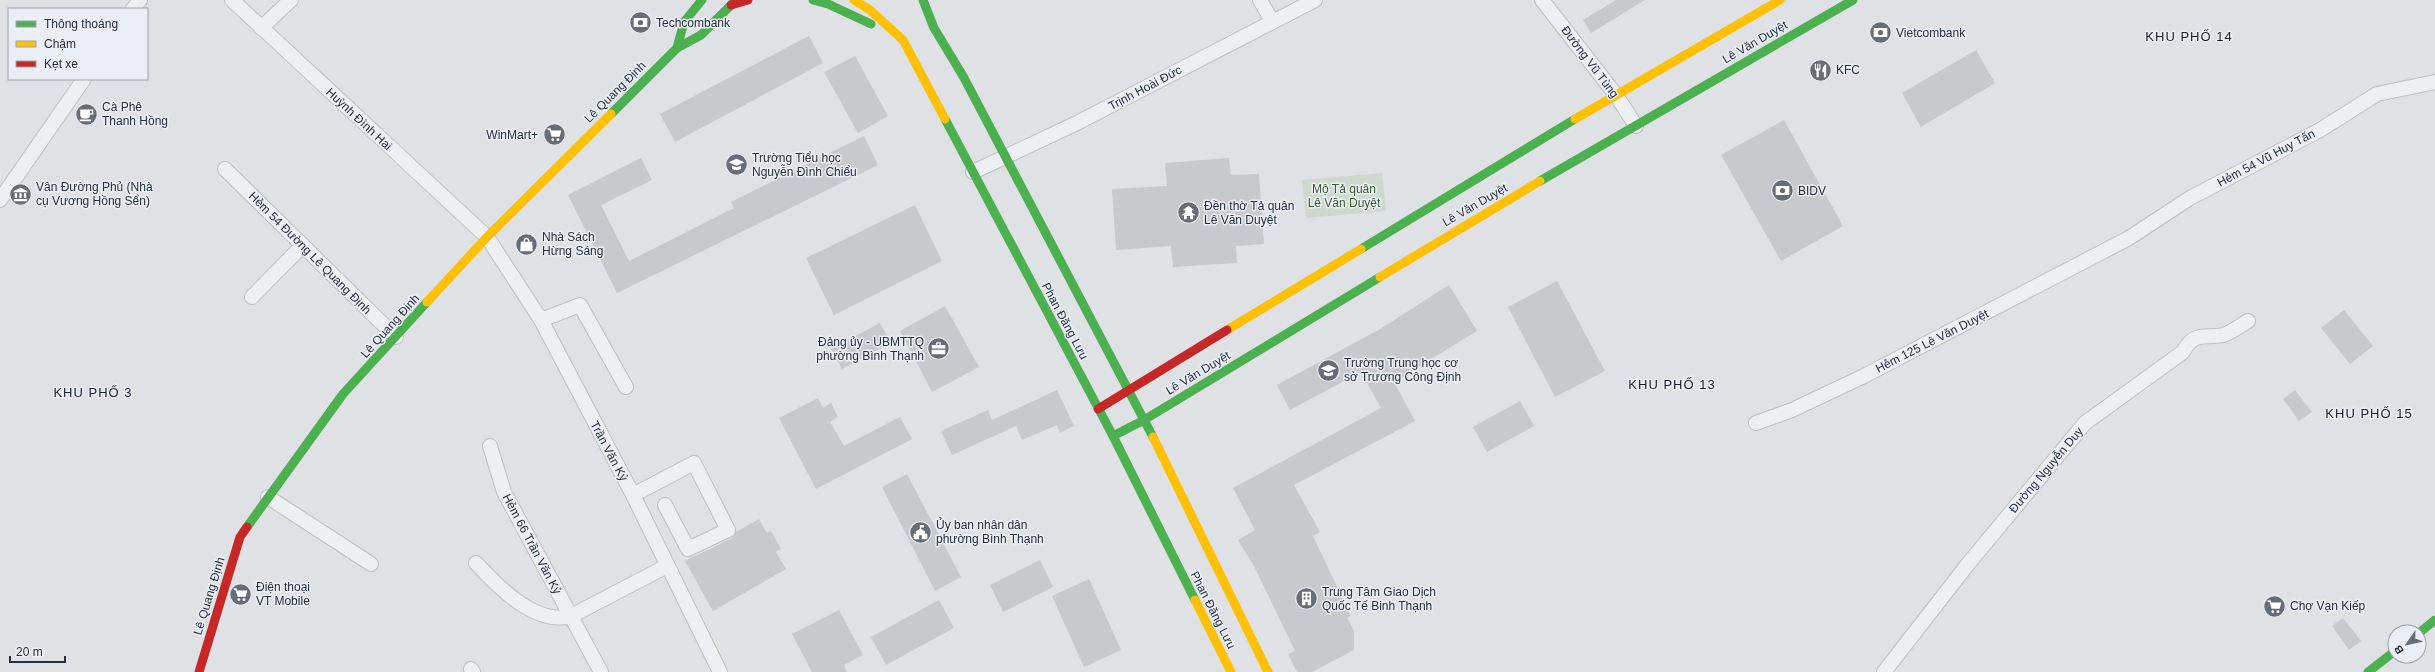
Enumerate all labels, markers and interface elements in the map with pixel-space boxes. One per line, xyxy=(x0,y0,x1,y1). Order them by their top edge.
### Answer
legend xyxy=(8,8,148,80)
bank icon: Techcombank xyxy=(628,10,654,36)
place label: Techcombank xyxy=(656,16,731,30)
text: Thông thoáng xyxy=(44,17,118,31)
street label: Lê Văn Duyệt xyxy=(1720,17,1791,66)
bank icon: Vietcombank xyxy=(1867,20,1893,46)
street label: Đường Vũ Tùng xyxy=(1558,23,1622,101)
place label: Vietcombank xyxy=(1896,26,1966,40)
district label: KHU PHỐ 14 xyxy=(2145,29,2233,44)
text: Chậm xyxy=(44,37,76,51)
text: Kẹt xe xyxy=(44,57,78,71)
restaurant icon: KFC xyxy=(1808,57,1834,83)
street label: Lê Quang Định xyxy=(582,59,648,125)
street label: Trịnh Hoài Đức xyxy=(1106,63,1184,113)
place label: KFC xyxy=(1836,63,1860,77)
street label: Huỳnh Đình Hai xyxy=(323,85,395,153)
place label: Cà Phê Thanh Hồng xyxy=(102,100,168,128)
cafe icon: Cà Phê Thanh Hồng xyxy=(73,101,99,127)
supermarket icon: WinMart+ xyxy=(541,122,567,148)
street label: Hẻm 54 Vũ Huy Tấn xyxy=(2215,126,2317,190)
place label: WinMart+ xyxy=(486,128,538,142)
place label: Trường Tiểu học Nguyễn Đình Chiểu xyxy=(752,151,857,179)
school or university icon: Trường Tiểu học Nguyễn Đình Chiểu xyxy=(723,152,749,178)
bank icon: BIDV xyxy=(1769,178,1795,204)
place label: Vân Đường Phủ (Nhà cụ Vương Hồng Sển) xyxy=(36,180,153,208)
street label: Lê Văn Duyệt xyxy=(1440,180,1511,229)
museum icon: Vân Đường Phủ (Nhà cụ Vương Hồng Sển) xyxy=(7,181,33,207)
park label: Mộ Tả quân Lê Văn Duyệt xyxy=(1308,182,1381,210)
place label: BIDV xyxy=(1798,184,1826,198)
street label: Hẻm 54 Đường Lê Quang Định xyxy=(246,189,374,317)
place label: Đền thờ Tả quân Lê Văn Duyệt xyxy=(1204,199,1294,227)
temple icon: Đền thờ Tả quân Lê Văn Duyệt xyxy=(1175,200,1201,226)
place label: Nhà Sách Hừng Sáng xyxy=(542,230,603,258)
shop icon: Nhà Sách Hừng Sáng xyxy=(514,231,540,257)
street label: Phan Đăng Lưu xyxy=(1039,280,1091,362)
street label: Lê Quang Định xyxy=(358,291,422,361)
street label: Hẻm 125 Lê Văn Duyệt xyxy=(1873,306,1991,376)
place label: Đảng ủy - UBMTTQ phường Bình Thạnh xyxy=(816,335,924,363)
office icon: Đảng ủy - UBMTTQ phường Bình Thạnh xyxy=(926,336,952,362)
street label: Lê Văn Duyệt xyxy=(1163,348,1233,398)
place label: Trường Trung học cơ sở Trương Công Định xyxy=(1344,356,1461,384)
school or university icon: Trường Trung học cơ sở Trương Công Định xyxy=(1315,357,1341,383)
district label: KHU PHỐ 13 xyxy=(1628,377,1716,392)
district label: KHU PHỐ 3 xyxy=(53,385,133,400)
district label: KHU PHỐ 15 xyxy=(2325,406,2413,421)
street label: Trần Văn Kỷ xyxy=(587,418,631,484)
street label: Đường Nguyễn Duy xyxy=(2005,424,2086,516)
street label: Hẻm 66 Trần Văn Kỷ xyxy=(500,492,564,596)
place label: Ủy ban nhân dân phường Bình Thạnh xyxy=(936,517,1044,546)
public building icon: Ủy ban nhân dân phường Bình Thạnh xyxy=(908,519,934,545)
street label: Lê Quang Định xyxy=(191,555,227,637)
street label: Phan Đăng Lưu xyxy=(1188,569,1238,651)
place label: Điện thoại VT Mobile xyxy=(256,580,310,608)
supermarket icon: Điện thoại VT Mobile xyxy=(227,581,253,607)
place label: Trung Tâm Giao Dịch Quốc Tế Binh Thạnh xyxy=(1322,585,1436,613)
building icon: Trung Tâm Giao Dịch Quốc Tế Binh Thạnh xyxy=(1293,586,1319,612)
supermarket icon: Chợ Vạn Kiếp xyxy=(2261,593,2287,619)
place label: Chợ Vạn Kiếp xyxy=(2290,599,2366,613)
north arrow xyxy=(2387,624,2427,664)
scale bar xyxy=(10,638,65,664)
text: B xyxy=(2391,643,2406,656)
text: 20 m xyxy=(16,645,43,659)

